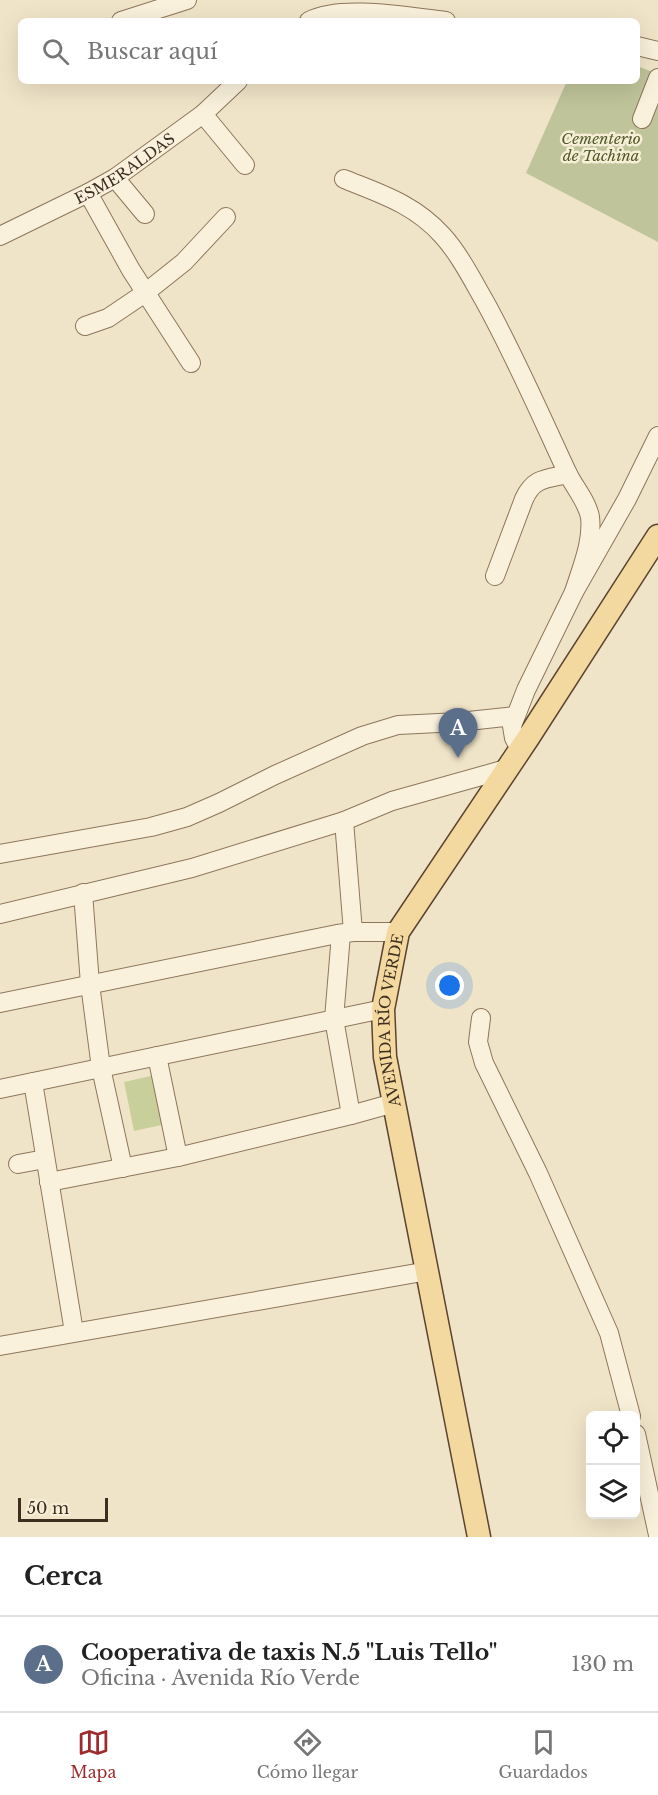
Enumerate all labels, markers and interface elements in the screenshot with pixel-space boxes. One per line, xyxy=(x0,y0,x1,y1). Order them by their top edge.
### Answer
search box xyxy=(18,18,640,84)
icon: search xyxy=(39,35,72,68)
text: Buscar aquí xyxy=(87,38,218,65)
street label: ESMERALDAS xyxy=(71,128,178,208)
park label: Cementerio de Tachina xyxy=(561,129,641,165)
pin: A xyxy=(438,708,478,758)
street label: AVENIDA RÍO VERDE xyxy=(374,932,407,1110)
your location xyxy=(435,971,464,1000)
map controls xyxy=(586,1411,640,1519)
button: locate xyxy=(586,1411,640,1465)
button: layers xyxy=(586,1465,640,1519)
scale bar xyxy=(18,1495,108,1522)
text: 50 m xyxy=(27,1498,69,1518)
text: Cerca xyxy=(24,1560,103,1592)
text: Cooperativa de taxis N.5 "Luis Tello" xyxy=(81,1639,497,1666)
text: A xyxy=(35,1652,52,1676)
text: 130 m xyxy=(571,1652,634,1676)
text: Oficina · Avenida Río Verde xyxy=(81,1666,360,1690)
tab: Mapa xyxy=(70,1726,116,1782)
tab: Cómo llegar xyxy=(257,1726,358,1782)
tab: Guardados xyxy=(499,1726,588,1782)

